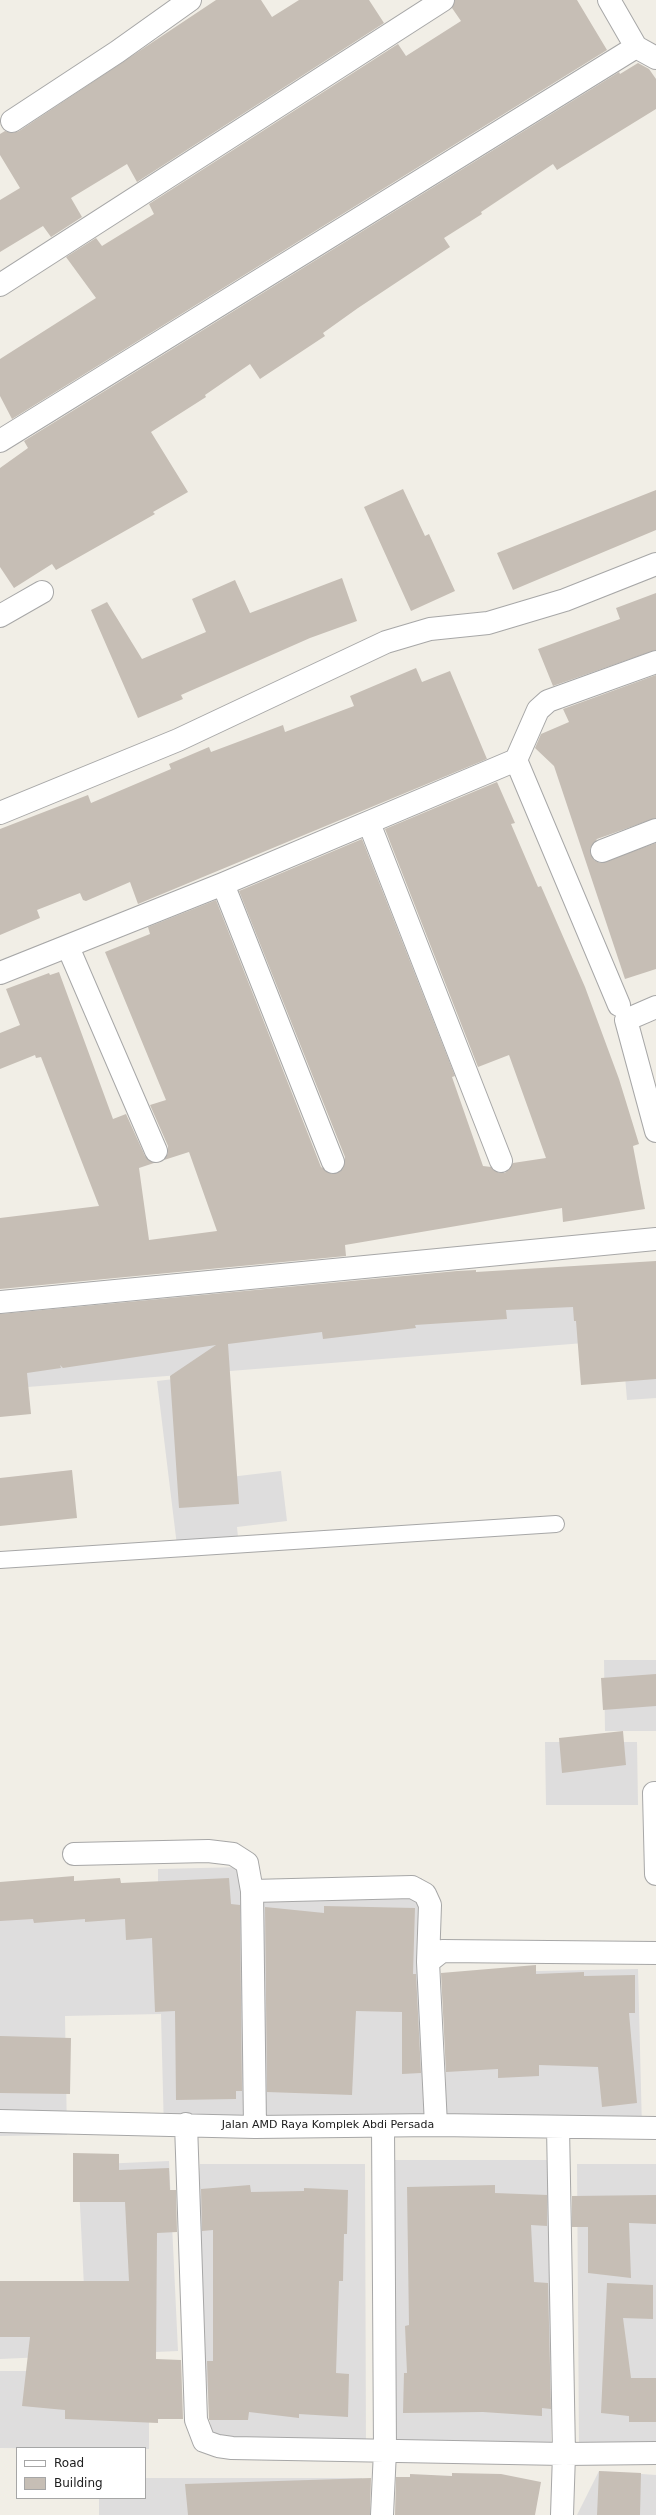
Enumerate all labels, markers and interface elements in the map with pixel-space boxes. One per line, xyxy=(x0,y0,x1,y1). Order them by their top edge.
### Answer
street label: Jalan AMD Raya Komplek Abdi Persada xyxy=(222,2118,434,2132)
legend xyxy=(16,2447,146,2499)
text: Road xyxy=(54,2456,84,2470)
text: Building xyxy=(54,2476,103,2490)

